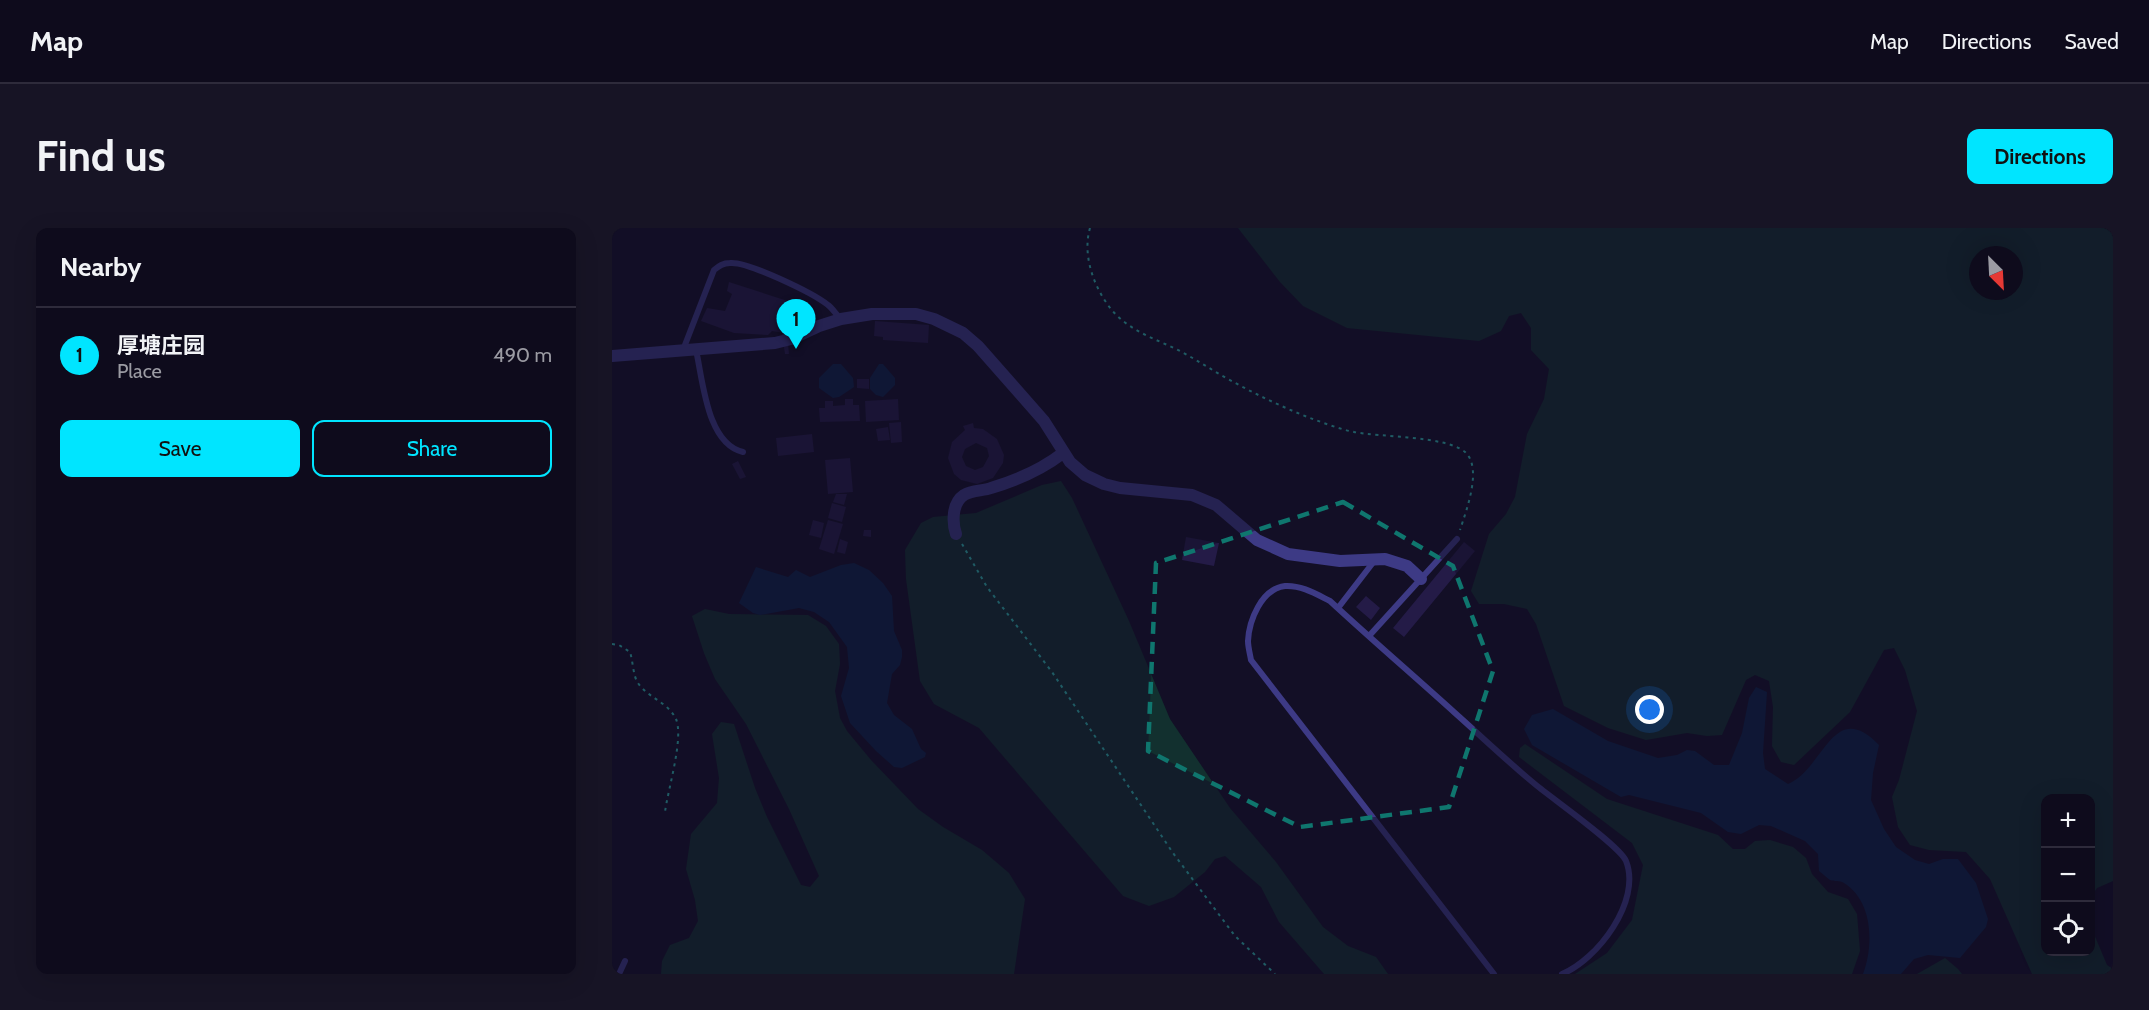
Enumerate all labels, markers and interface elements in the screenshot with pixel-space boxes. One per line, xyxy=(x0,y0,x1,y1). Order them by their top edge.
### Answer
text: Map xyxy=(30,24,83,58)
text: Map xyxy=(1870,29,1909,54)
text: Directions xyxy=(1942,29,2031,54)
text: Saved xyxy=(2064,29,2119,54)
button: Directions xyxy=(1967,129,2113,184)
text: Find us xyxy=(36,130,165,182)
north arrow xyxy=(1969,246,2023,300)
text: Nearby xyxy=(60,251,141,283)
pin: 1 xyxy=(776,300,816,349)
text: 厚塘庄园 xyxy=(117,332,205,359)
text: 1 xyxy=(76,343,83,367)
text: 490 m xyxy=(493,343,552,367)
text: Place xyxy=(117,359,162,383)
button: Save xyxy=(60,420,300,477)
button: Share xyxy=(312,420,552,477)
your location xyxy=(1635,695,1664,724)
map controls xyxy=(2041,794,2095,956)
button: + xyxy=(2041,794,2095,848)
button: − xyxy=(2041,848,2095,902)
button: locate xyxy=(2041,902,2095,956)

